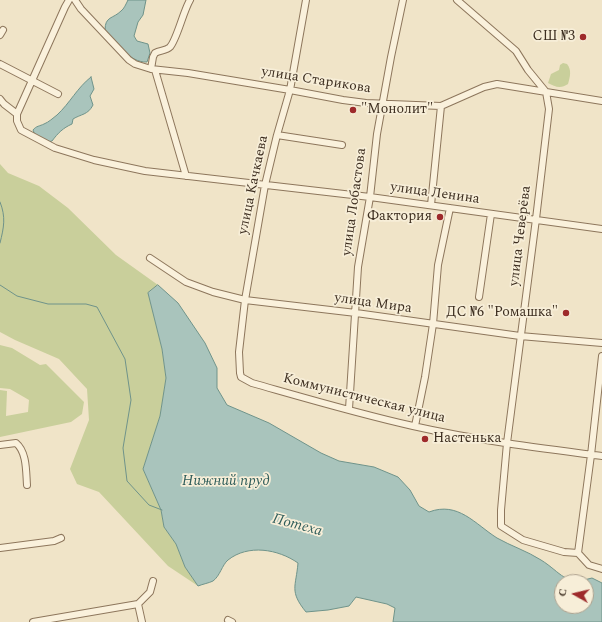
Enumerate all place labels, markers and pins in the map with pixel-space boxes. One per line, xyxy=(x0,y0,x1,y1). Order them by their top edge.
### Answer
place label: СШ №3 xyxy=(532,29,575,45)
marker: СШ №3 xyxy=(578,32,588,42)
place label: "Монолит" xyxy=(361,102,433,118)
marker: "Монолит" xyxy=(348,105,358,115)
place label: Фактория xyxy=(367,209,432,225)
marker: Фактория xyxy=(435,212,445,222)
place label: ДС №6 "Ромашка" xyxy=(446,305,558,321)
marker: ДС №6 "Ромашка" xyxy=(561,308,571,318)
place label: Настенька xyxy=(433,431,501,447)
marker: Настенька xyxy=(420,434,430,444)

